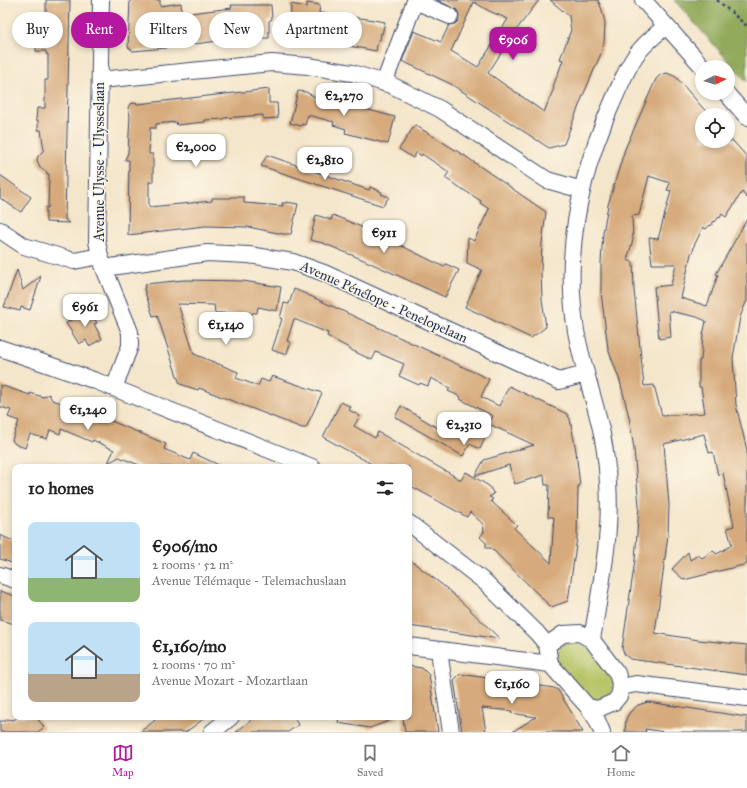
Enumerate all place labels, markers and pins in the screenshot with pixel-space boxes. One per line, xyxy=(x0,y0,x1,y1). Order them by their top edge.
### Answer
pin: €906 xyxy=(489,27,537,61)
pin: €2,270 xyxy=(311,83,377,117)
pin: €2,000 xyxy=(163,134,229,168)
pin: €2,810 xyxy=(292,147,358,181)
pin: €911 xyxy=(360,220,408,254)
pin: €961 xyxy=(61,294,109,328)
pin: €1,140 xyxy=(193,312,259,346)
pin: €1,240 xyxy=(55,397,121,431)
pin: €2,310 xyxy=(431,412,497,446)
pin: €1,160 xyxy=(479,671,545,705)

